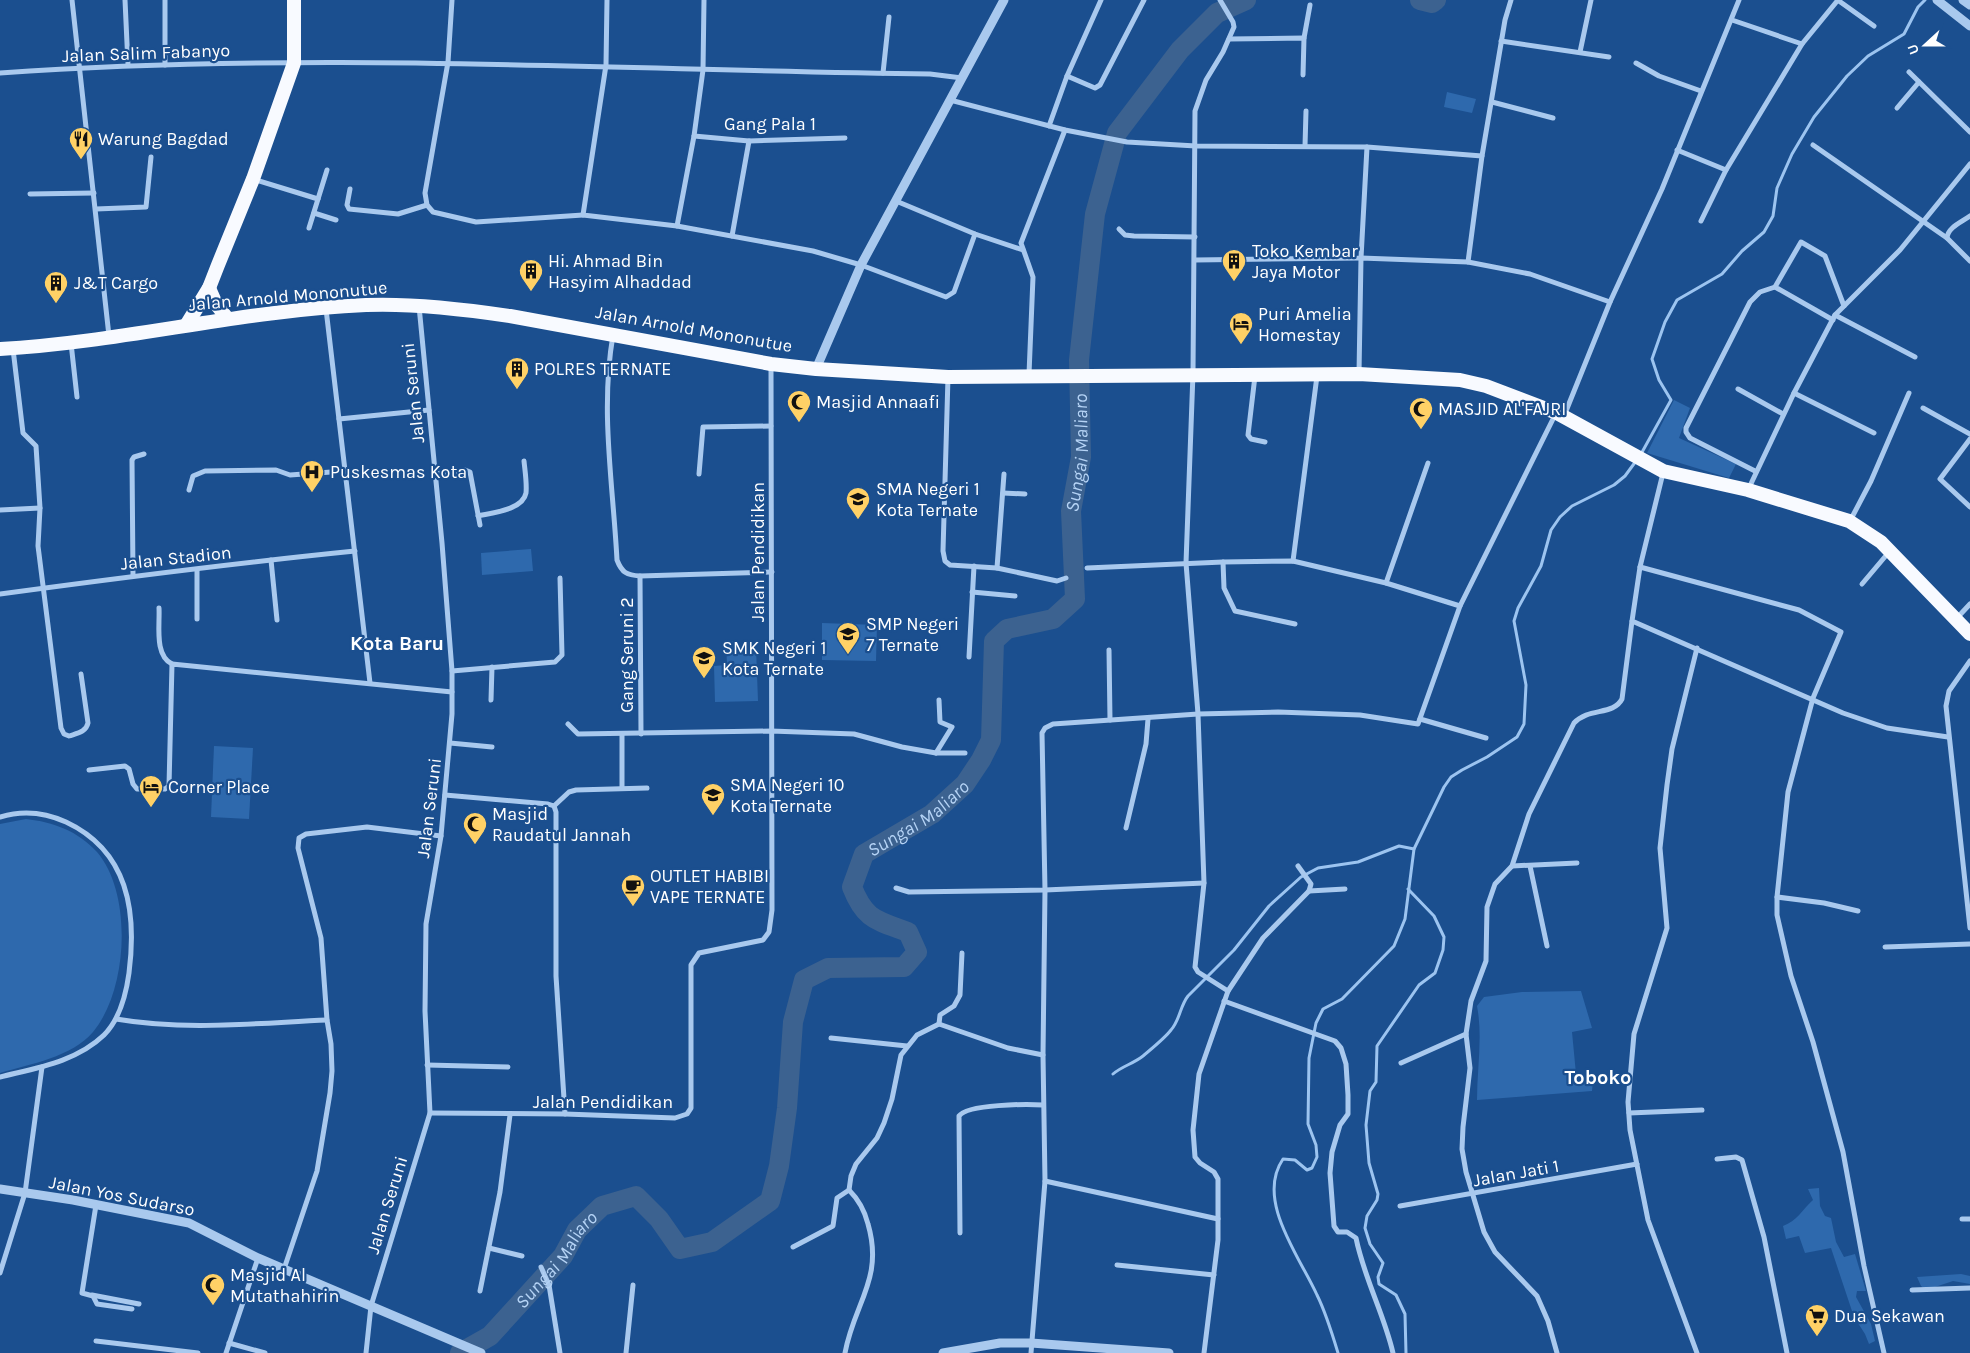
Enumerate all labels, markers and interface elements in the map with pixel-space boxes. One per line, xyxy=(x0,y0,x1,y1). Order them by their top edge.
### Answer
north arrow xyxy=(1900,20,1950,70)
street label: Jalan Salim Fabanyo xyxy=(62,39,230,67)
text: U xyxy=(1904,42,1923,57)
street label: Gang Pala 1 xyxy=(724,113,816,135)
restaurant icon: Warung Bagdad xyxy=(68,126,94,160)
place label: Warung Bagdad xyxy=(98,128,229,150)
place label: Toko Kembar Jaya Motor xyxy=(1252,240,1358,283)
building icon: Toko Kembar Jaya Motor xyxy=(1221,248,1247,282)
place label: Hi. Ahmad Bin Hasyim Alhaddad xyxy=(548,250,692,293)
building icon: Hi. Ahmad Bin Hasyim Alhaddad xyxy=(518,258,544,292)
building icon: J&T Cargo xyxy=(43,270,69,304)
place label: J&T Cargo xyxy=(74,272,158,294)
street label: Jalan Arnold Mononutue xyxy=(188,276,388,316)
street label: Jalan Arnold Mononutue xyxy=(594,301,794,357)
place label: Puri Amelia Homestay xyxy=(1258,303,1352,346)
hotel icon: Puri Amelia Homestay xyxy=(1228,311,1254,345)
street label: Jalan Seruni xyxy=(397,342,429,444)
building icon: POLRES TERNATE xyxy=(504,356,530,390)
place label: POLRES TERNATE xyxy=(534,358,672,380)
mosque icon: Masjid Annaafi xyxy=(786,389,812,423)
place label: Masjid Annaafi xyxy=(816,391,940,413)
water label: Sungai Maliaro xyxy=(1061,393,1093,514)
mosque icon: MASJID AL'FAJRI xyxy=(1408,396,1434,430)
place label: MASJID AL'FAJRI xyxy=(1438,398,1566,420)
hospital icon: Puskesmas Kota xyxy=(299,459,325,493)
place label: Puskesmas Kota xyxy=(330,461,467,483)
place label: SMA Negeri 1 Kota Ternate xyxy=(876,478,980,521)
street label: Jalan Pendidikan xyxy=(747,482,769,622)
school or university icon: SMA Negeri 1 Kota Ternate xyxy=(845,486,871,520)
street label: Jalan Stadion xyxy=(119,541,233,575)
street label: Gang Seruni 2 xyxy=(616,597,638,713)
place label: SMP Negeri 7 Ternate xyxy=(866,613,959,656)
school or university icon: SMP Negeri 7 Ternate xyxy=(835,621,861,655)
district label: Kota Baru xyxy=(350,632,444,655)
place label: SMK Negeri 1 Kota Ternate xyxy=(722,637,826,680)
school or university icon: SMK Negeri 1 Kota Ternate xyxy=(691,645,717,679)
street label: Jalan Seruni xyxy=(412,757,446,859)
hotel icon: Corner Place xyxy=(138,774,164,808)
place label: SMA Negeri 10 Kota Ternate xyxy=(730,774,844,817)
water label: Sungai Maliaro xyxy=(864,775,974,862)
place label: Corner Place xyxy=(168,776,270,798)
school or university icon: SMA Negeri 10 Kota Ternate xyxy=(700,782,726,816)
place label: Masjid Raudatul Jannah xyxy=(492,803,631,846)
mosque icon: Masjid Raudatul Jannah xyxy=(462,811,488,845)
place label: OUTLET HABIBI VAPE TERNATE xyxy=(650,865,769,908)
cafe icon: OUTLET HABIBI VAPE TERNATE xyxy=(620,873,646,907)
district label: Toboko xyxy=(1565,1066,1631,1089)
street label: Jalan Pendidikan xyxy=(533,1091,673,1113)
street label: Jalan Seruni xyxy=(362,1153,412,1257)
street label: Jalan Jati 1 xyxy=(1471,1155,1561,1191)
street label: Jalan Yos Sudarso xyxy=(47,1171,197,1221)
water label: Sungai Maliaro xyxy=(511,1206,602,1313)
place label: Masjid Al Mutathahirin xyxy=(230,1264,339,1307)
mosque icon: Masjid Al Mutathahirin xyxy=(200,1272,226,1306)
supermarket icon: Dua Sekawan xyxy=(1804,1303,1830,1337)
place label: Dua Sekawan xyxy=(1834,1305,1945,1327)

